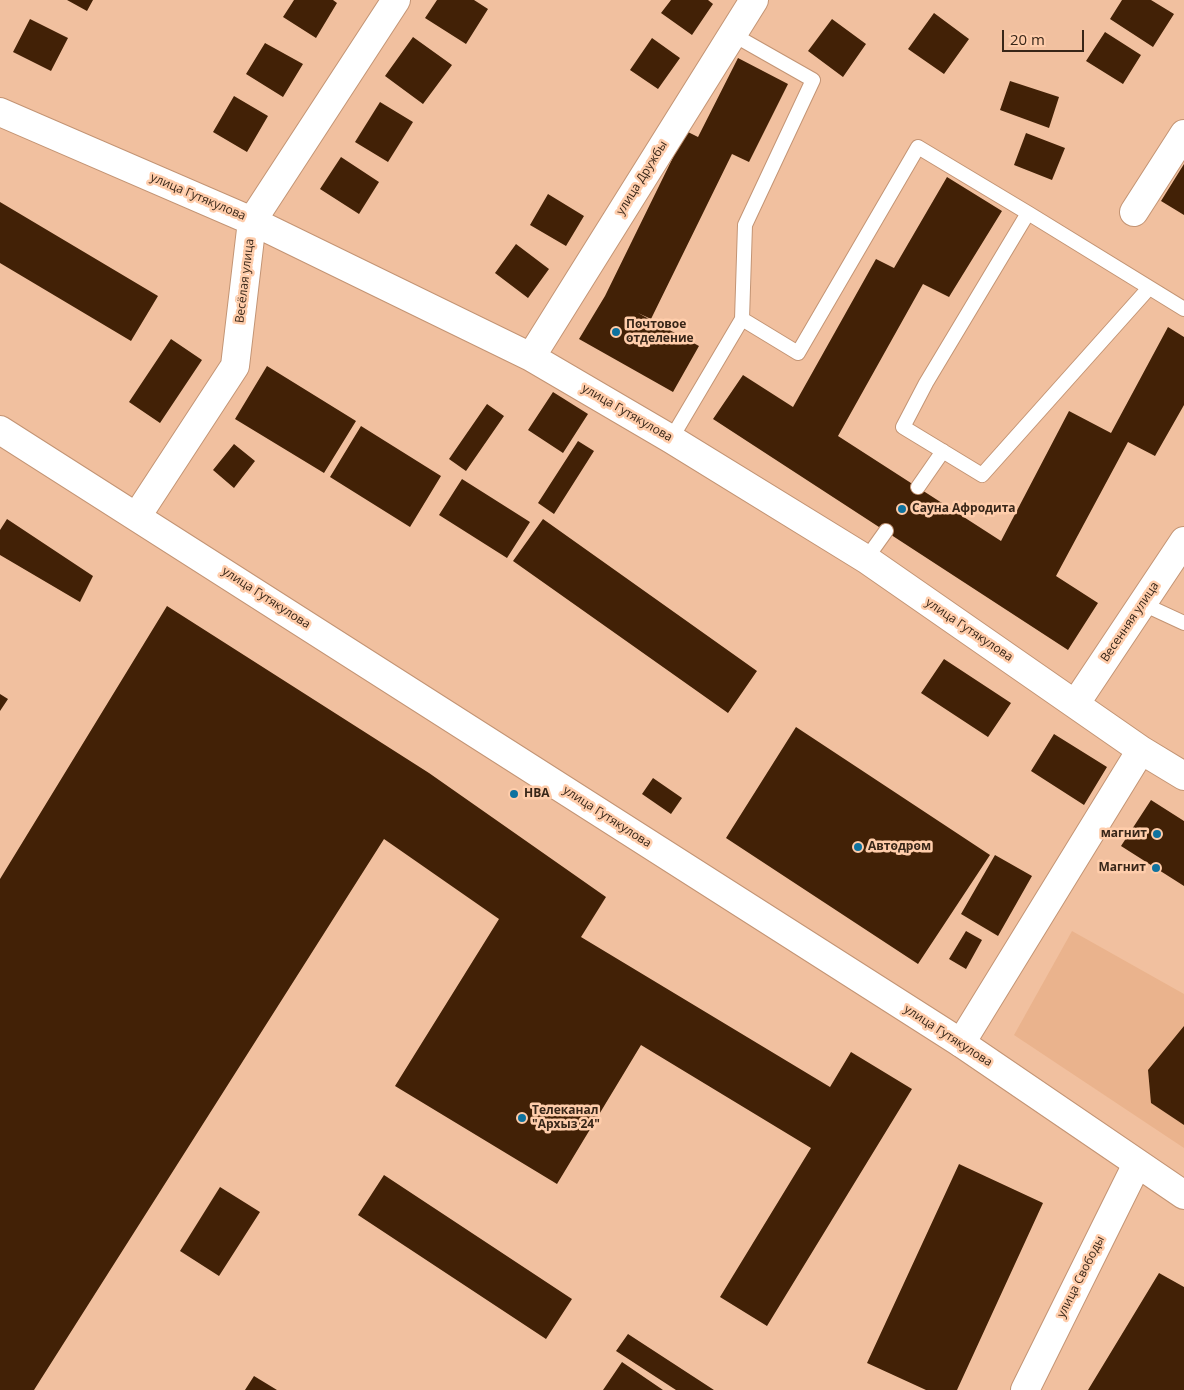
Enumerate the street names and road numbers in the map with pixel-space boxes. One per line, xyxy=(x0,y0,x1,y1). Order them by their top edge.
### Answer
street label: улица Дружбы xyxy=(613,138,671,218)
street label: улица Гутякулова xyxy=(148,170,248,224)
street label: Весёлая улица xyxy=(233,238,257,324)
street label: улица Гутякулова xyxy=(579,381,675,445)
street label: улица Гутякулова xyxy=(219,564,313,632)
street label: Весенняя улица xyxy=(1098,579,1162,665)
street label: улица Гутякулова xyxy=(923,595,1015,665)
street label: улица Гутякулова xyxy=(560,783,654,851)
street label: улица Гутякулова xyxy=(901,1002,995,1070)
street label: улица Свободы xyxy=(1054,1234,1108,1320)

